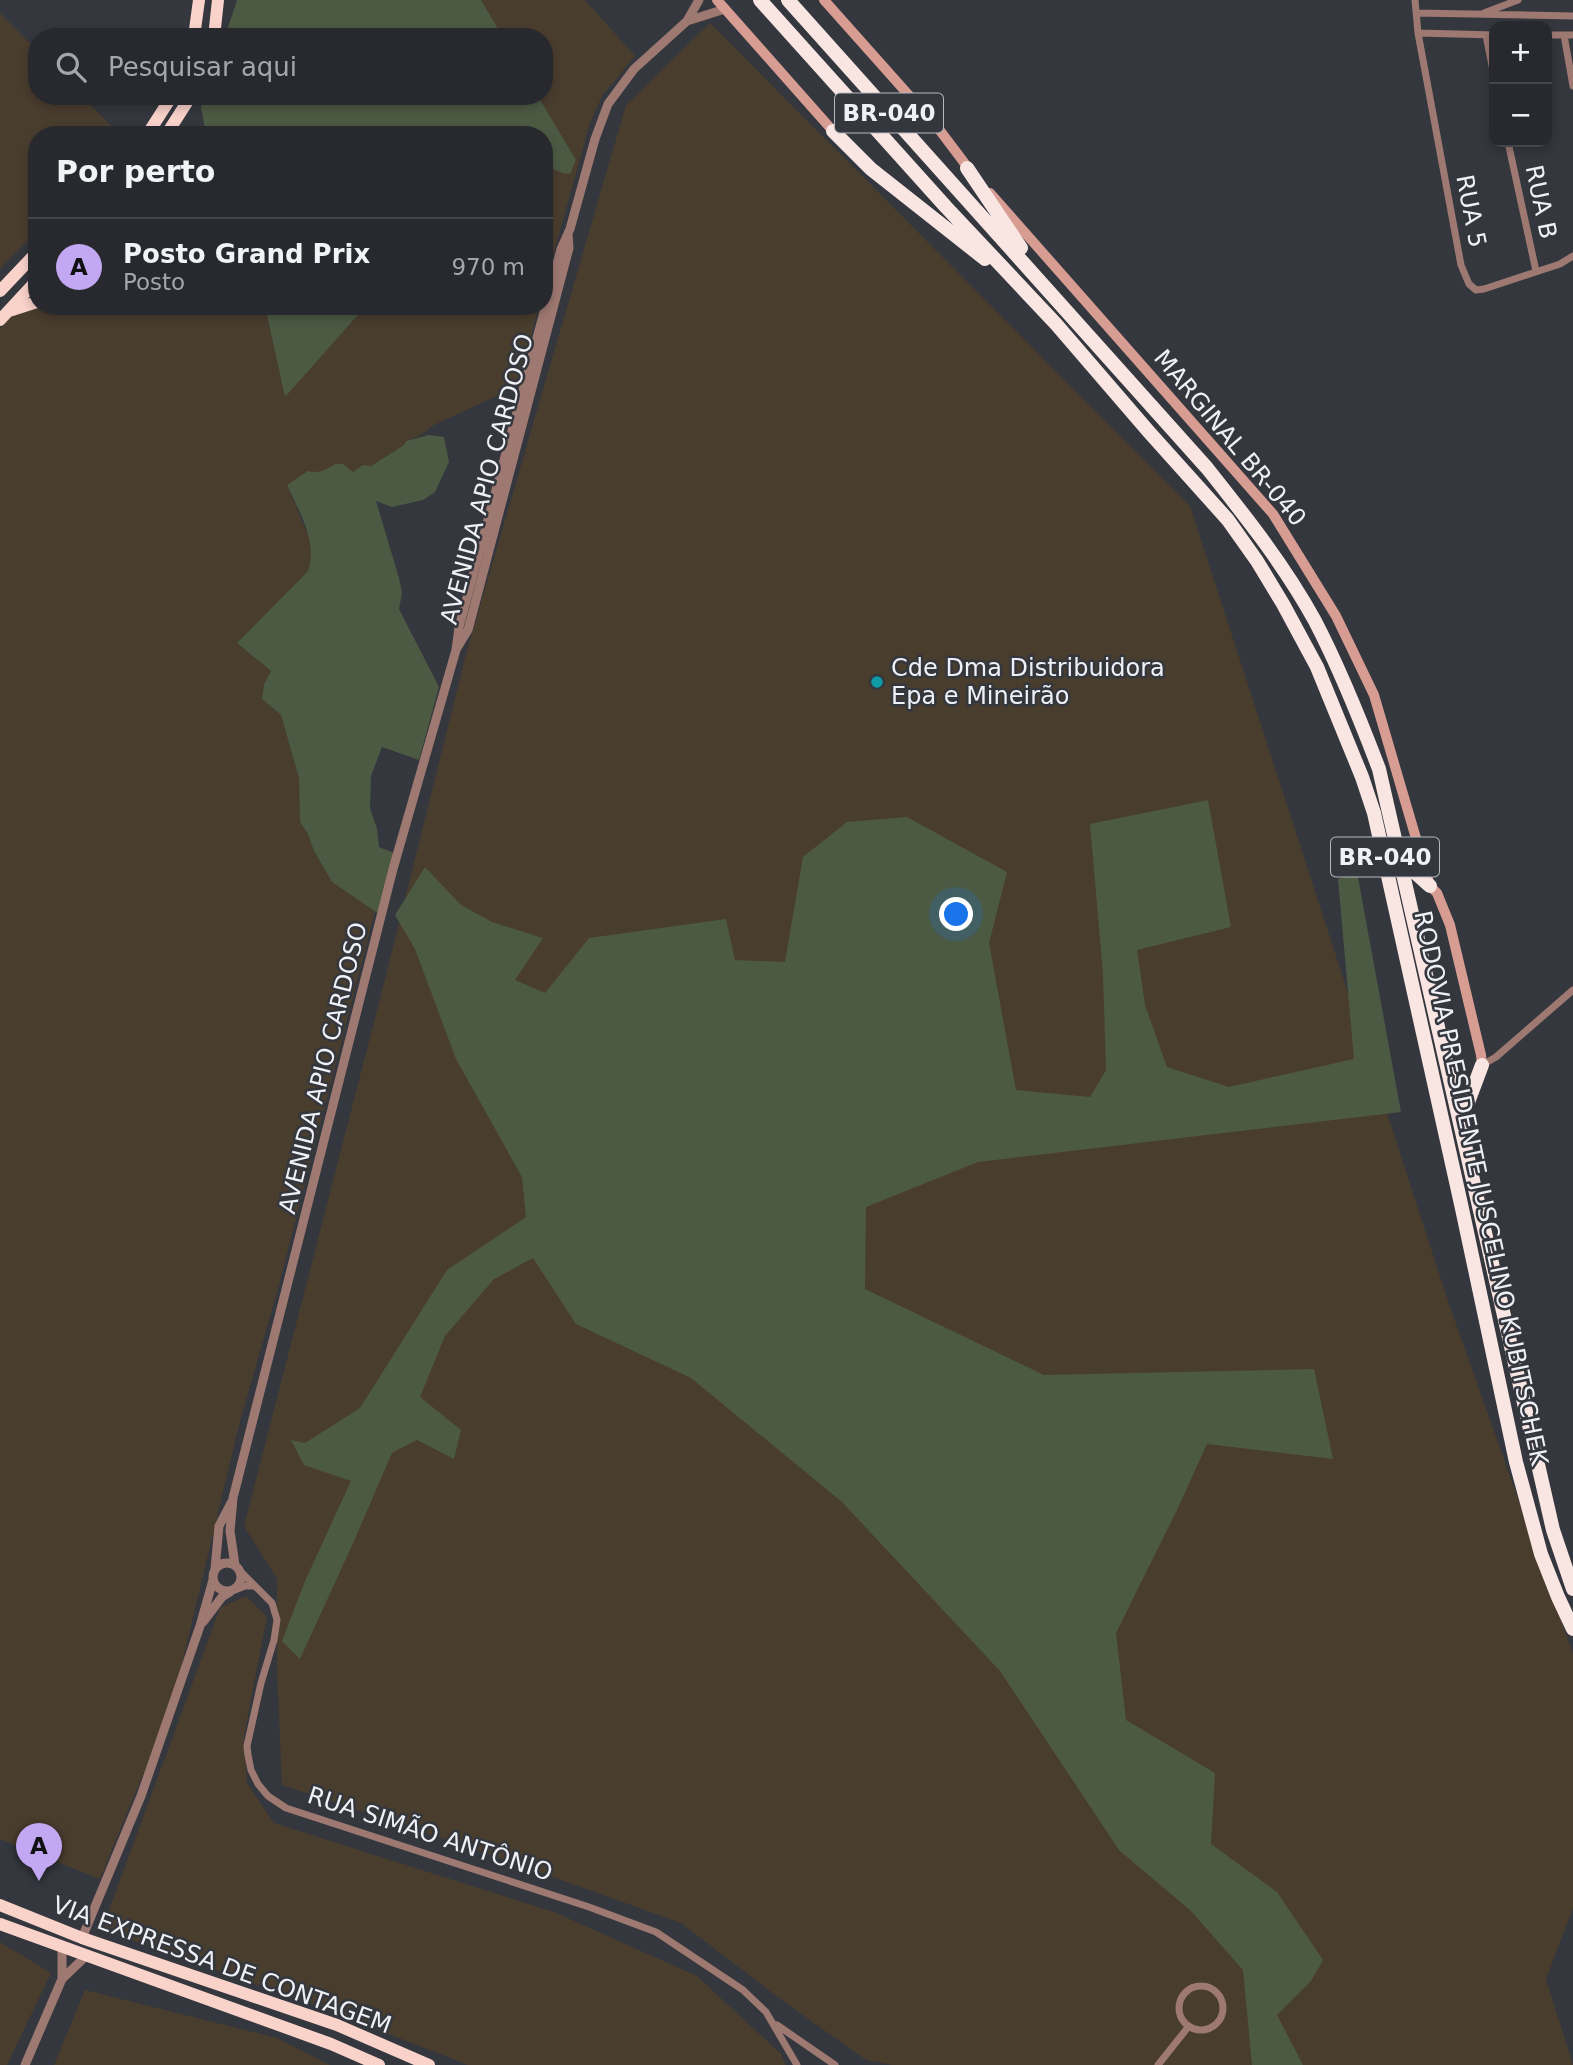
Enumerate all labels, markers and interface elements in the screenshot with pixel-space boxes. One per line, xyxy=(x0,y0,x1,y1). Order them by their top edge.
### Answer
map controls xyxy=(1489,21,1552,147)
button: + xyxy=(1489,21,1552,84)
search box xyxy=(28,28,553,105)
icon: search xyxy=(52,48,90,86)
text: Pesquisar aqui xyxy=(108,52,297,82)
button: − xyxy=(1489,84,1552,147)
road number: BR-040 xyxy=(835,94,943,132)
text: Por perto xyxy=(56,154,215,189)
street label: RUA B xyxy=(1520,163,1562,241)
street label: RUA 5 xyxy=(1450,172,1492,250)
text: Posto Grand Prix xyxy=(123,239,370,269)
text: A xyxy=(70,254,88,280)
text: 970 m xyxy=(451,254,525,280)
text: Posto xyxy=(123,269,185,295)
street label: AVENIDA APIO CARDOSO xyxy=(435,331,539,627)
street label: MARGINAL BR-040 xyxy=(1148,344,1312,532)
place label: Cde Dma Distribuidora Epa e Mineirão xyxy=(891,654,1165,710)
marker: Cde Dma Distribuidora Epa e Mineirão xyxy=(869,674,885,690)
road number: BR-040 xyxy=(1331,838,1439,876)
your location xyxy=(939,897,973,931)
street label: RODOVIA PRESIDENTE JUSCELINO KUBITSCHEK xyxy=(1408,908,1554,1469)
street label: AVENIDA APIO CARDOSO xyxy=(273,919,373,1217)
street label: RUA SIMÃO ANTÔNIO xyxy=(304,1779,557,1887)
pin: A xyxy=(16,1823,62,1881)
street label: VIA EXPRESSA DE CONTAGEM xyxy=(49,1891,395,2039)

